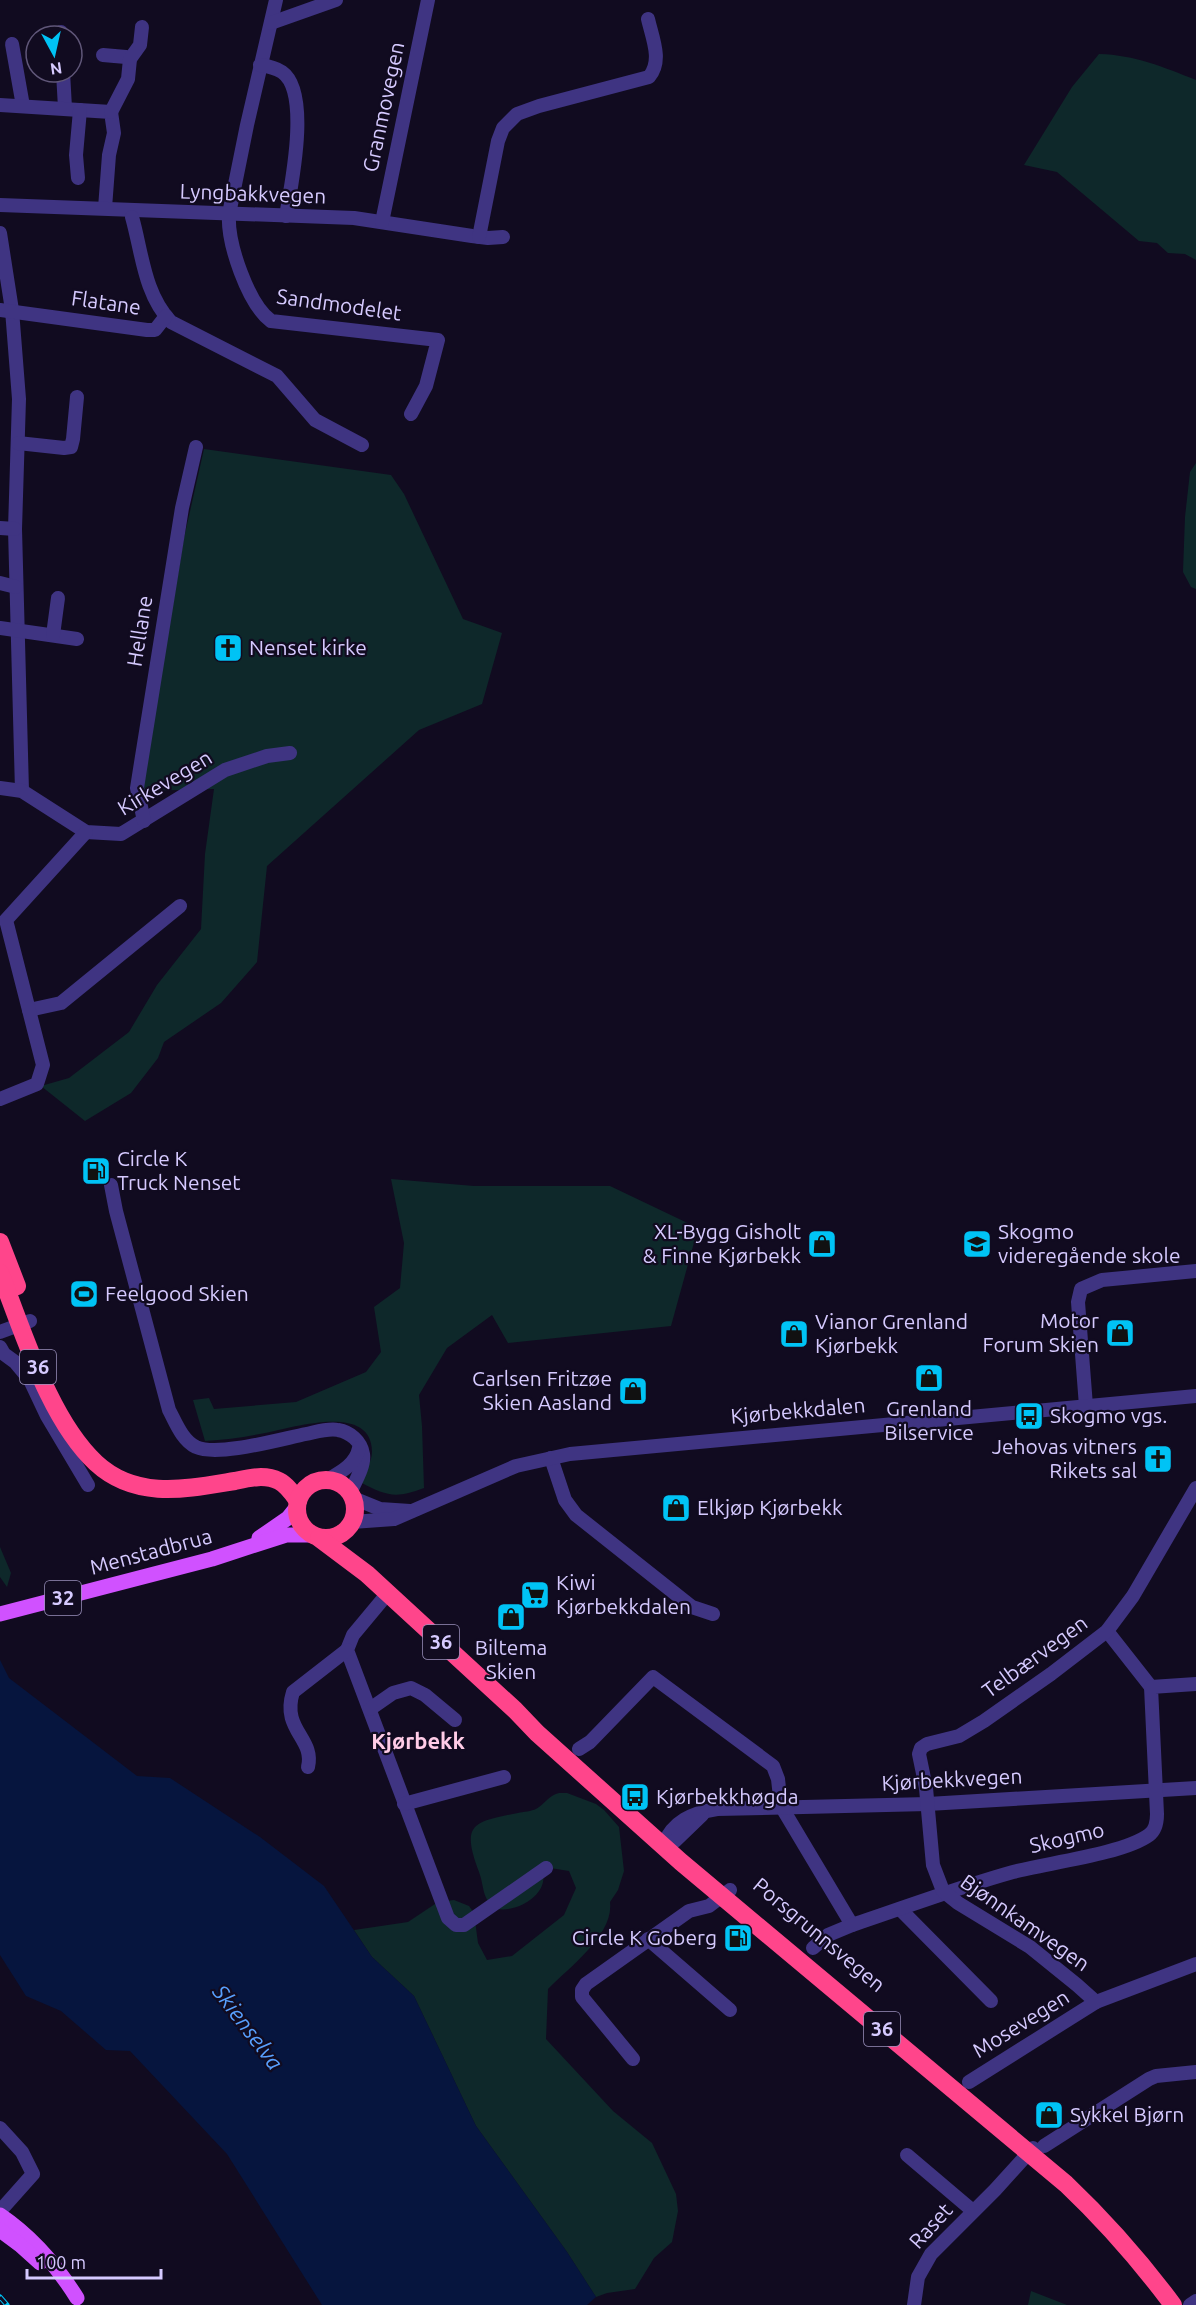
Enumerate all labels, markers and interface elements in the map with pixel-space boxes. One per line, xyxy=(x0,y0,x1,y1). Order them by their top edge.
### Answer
north arrow xyxy=(24,24,84,84)
street label: Granmovegen xyxy=(358,40,409,174)
text: N xyxy=(49,59,63,79)
street label: Lyngbakkvegen xyxy=(179,178,327,208)
street label: Sandmodelet xyxy=(275,283,403,325)
street label: Flatane xyxy=(70,285,142,319)
street label: Hellane xyxy=(122,594,156,668)
church icon: Nenset kirke xyxy=(212,632,244,664)
place label: Nenset kirke xyxy=(249,635,367,659)
street label: Kirkevegen xyxy=(113,745,216,820)
place label: Circle K Truck Nenset xyxy=(117,1146,241,1194)
fuel station icon: Circle K Truck Nenset xyxy=(80,1155,112,1187)
place label: XL-Bygg Gisholt & Finne Kjørbekk xyxy=(643,1219,801,1267)
place label: Skogmo videregående skole xyxy=(998,1219,1181,1267)
shop icon: XL-Bygg Gisholt & Finne Kjørbekk xyxy=(806,1228,838,1260)
school or university icon: Skogmo videregående skole xyxy=(961,1228,993,1260)
sports icon: Feelgood Skien xyxy=(68,1278,100,1310)
place label: Feelgood Skien xyxy=(105,1281,249,1305)
place label: Motor Forum Skien xyxy=(983,1308,1099,1356)
place label: Vianor Grenland Kjørbekk xyxy=(815,1309,968,1357)
shop icon: Motor Forum Skien xyxy=(1104,1317,1136,1349)
shop icon: Vianor Grenland Kjørbekk xyxy=(778,1318,810,1350)
road number: 36 xyxy=(20,1350,56,1384)
shop icon: Grenland Bilservice xyxy=(913,1362,945,1394)
place label: Carlsen Fritzøe Skien Aasland xyxy=(472,1366,612,1414)
shop icon: Carlsen Fritzøe Skien Aasland xyxy=(617,1375,649,1407)
street label: Kjørbekkdalen xyxy=(730,1392,866,1428)
place label: Grenland Bilservice xyxy=(884,1396,974,1444)
bus stop icon: Skogmo vgs. xyxy=(1013,1400,1045,1432)
place label: Skogmo vgs. xyxy=(1050,1403,1167,1427)
place label: Jehovas vitners Rikets sal xyxy=(992,1434,1137,1482)
church icon: Jehovas vitners Rikets sal xyxy=(1142,1443,1174,1475)
shop icon: Elkjøp Kjørbekk xyxy=(660,1492,692,1524)
place label: Elkjøp Kjørbekk xyxy=(697,1495,843,1519)
street label: Menstadbrua xyxy=(87,1523,214,1579)
place label: Kiwi Kjørbekkdalen xyxy=(556,1570,691,1618)
supermarket icon: Kiwi Kjørbekkdalen xyxy=(519,1579,551,1611)
road number: 32 xyxy=(45,1581,81,1615)
shop icon: Biltema Skien xyxy=(495,1601,527,1633)
street label: Telbærvegen xyxy=(977,1610,1092,1702)
road number: 36 xyxy=(423,1625,459,1659)
place label: Biltema Skien xyxy=(475,1635,547,1683)
district label: Kjørbekk xyxy=(371,1728,465,1753)
street label: Kjørbekkvegen xyxy=(881,1763,1023,1795)
bus stop icon: Kjørbekkhøgda xyxy=(619,1781,651,1813)
place label: Kjørbekkhøgda xyxy=(656,1784,799,1808)
street label: Skogmo xyxy=(1027,1817,1106,1857)
street label: Bjønnkamvegen xyxy=(957,1869,1095,1976)
street label: Porsgrunnsvegen xyxy=(749,1872,890,1996)
fuel station icon: Circle K Goberg xyxy=(722,1922,754,1954)
place label: Circle K Goberg xyxy=(572,1925,717,1949)
water label: Skienselva xyxy=(208,1979,289,2074)
street label: Mosevegen xyxy=(968,1984,1073,2062)
road number: 36 xyxy=(864,2012,900,2046)
shop icon: Sykkel Bjørn xyxy=(1033,2099,1065,2131)
place label: Sykkel Bjørn xyxy=(1070,2102,1184,2126)
street label: Raset xyxy=(904,2198,957,2253)
scale bar xyxy=(27,2242,160,2280)
text: 100 m xyxy=(36,2252,86,2272)

